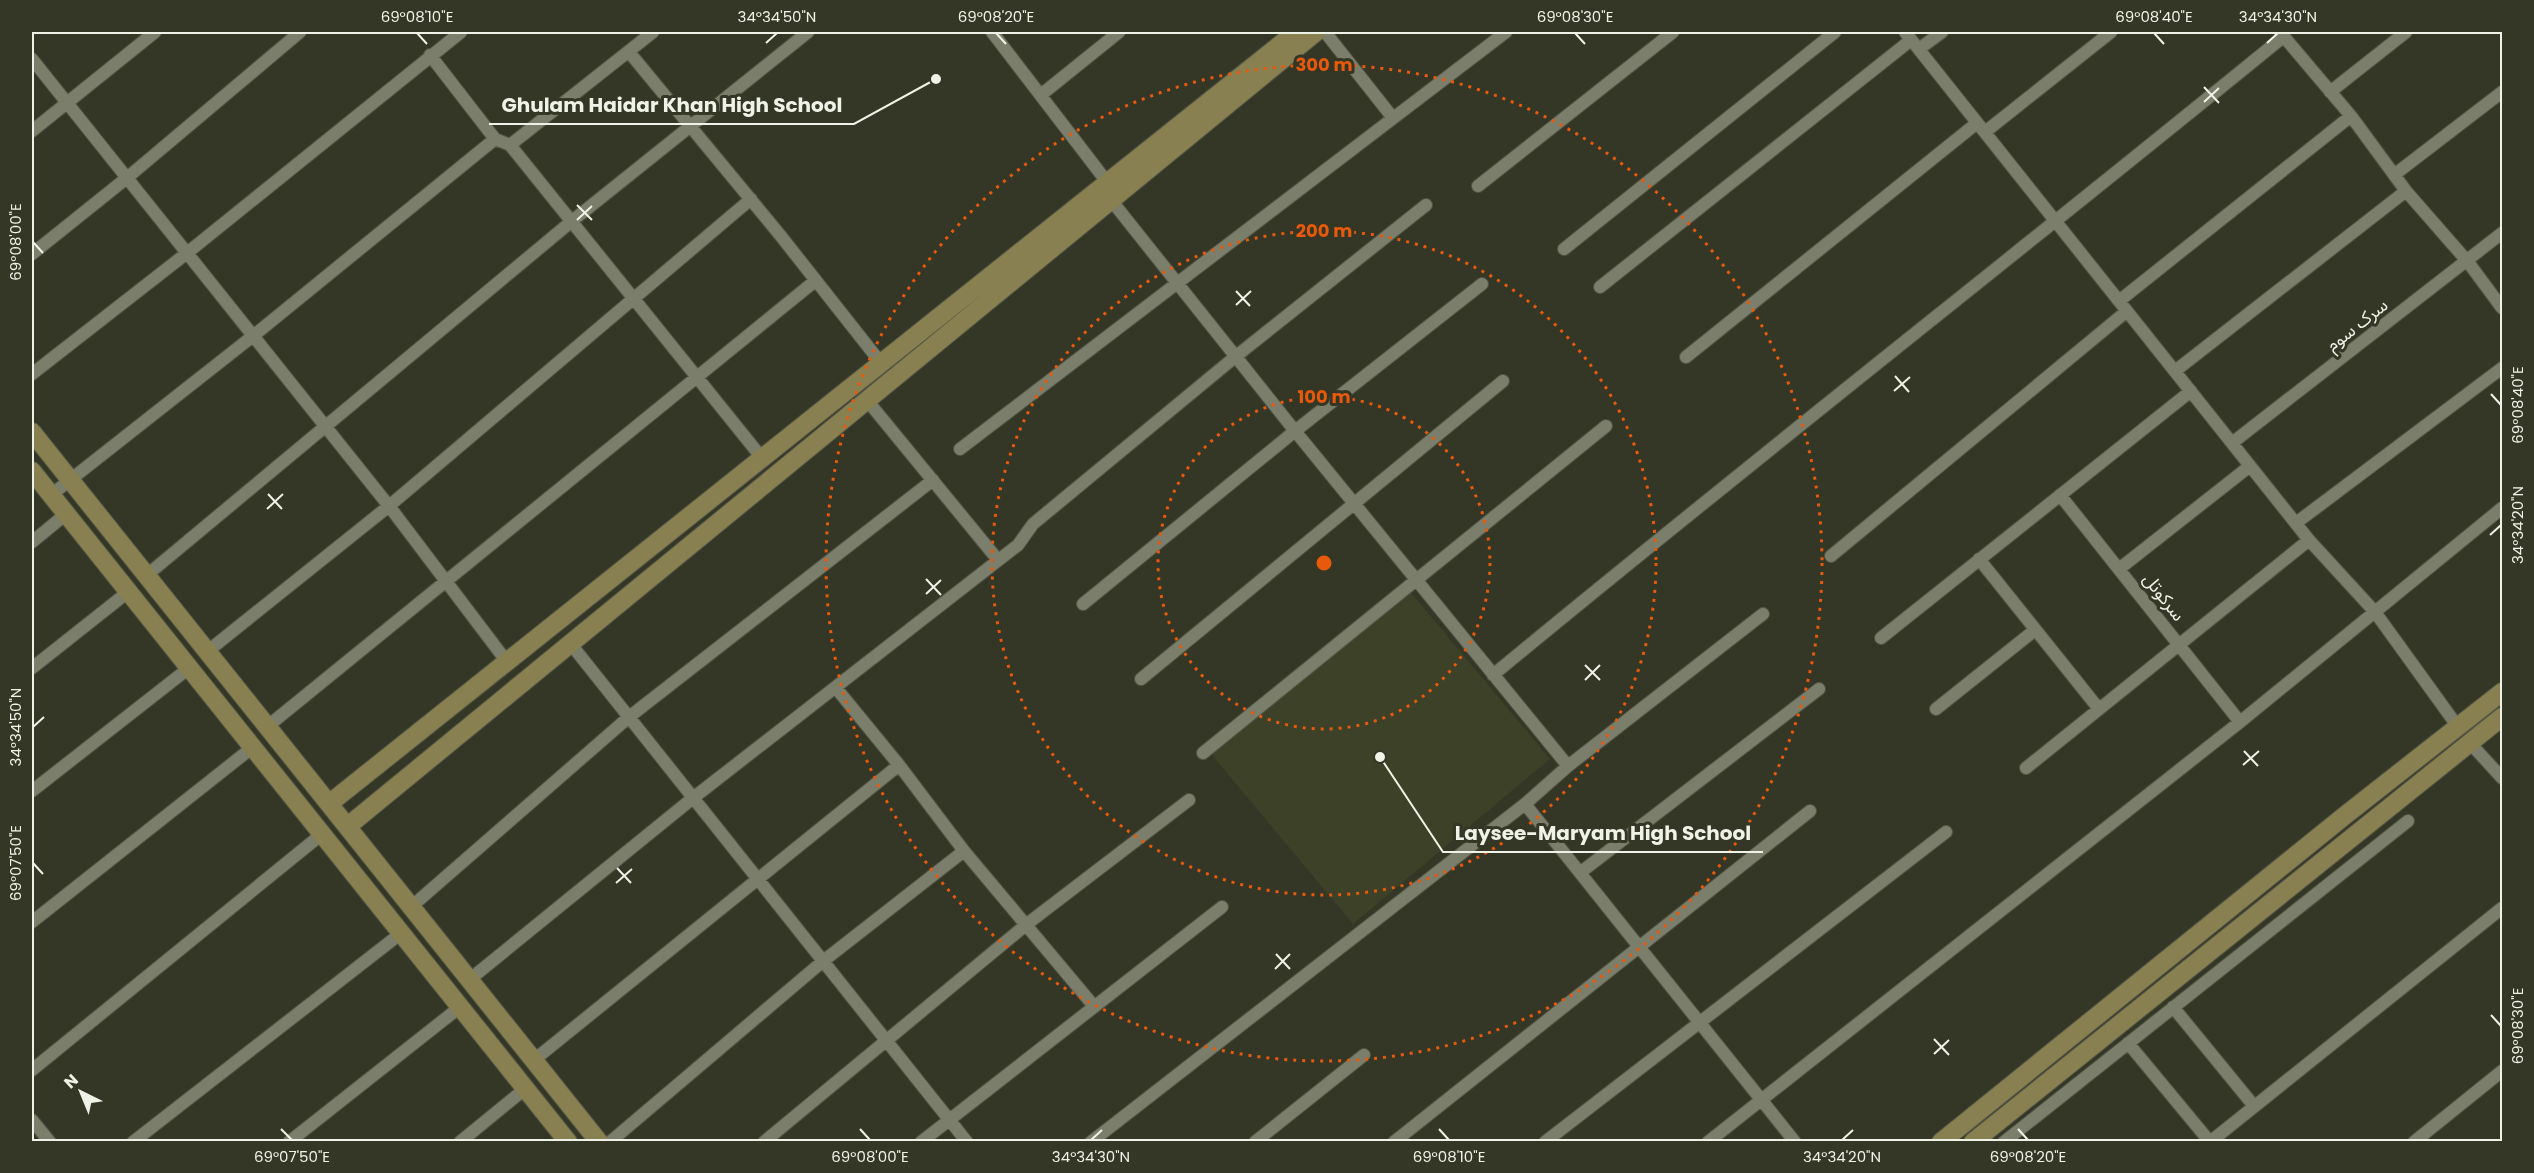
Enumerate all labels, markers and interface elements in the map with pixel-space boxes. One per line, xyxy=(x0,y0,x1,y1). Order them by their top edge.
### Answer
text: 69°08'10"E xyxy=(381,6,453,27)
text: 34°34'50"N xyxy=(738,6,816,27)
text: 69°08'20"E xyxy=(958,6,1034,27)
text: 69°08'30"E xyxy=(1537,6,1613,27)
text: 69°08'40"E xyxy=(2115,6,2193,27)
text: 34°34'30"N xyxy=(2239,6,2317,27)
text: 300 m xyxy=(1295,52,1353,77)
callout: Ghulam Haidar Khan High School xyxy=(489,86,854,124)
text: Ghulam Haidar Khan High School xyxy=(502,91,842,119)
text: 69°08'00"E xyxy=(5,203,26,281)
text: 200 m xyxy=(1296,218,1352,243)
street label: سرک سوم xyxy=(2320,292,2394,358)
text: 69°08'40"E xyxy=(2507,366,2528,444)
text: 100 m xyxy=(1297,384,1351,409)
text: 34°34'20"N xyxy=(2507,486,2528,564)
centre of rings xyxy=(1314,553,1334,573)
street label: سرکوتل xyxy=(2138,567,2191,626)
text: 34°34'50"N xyxy=(5,688,26,766)
callout: Laysee-Maryam High School xyxy=(1443,814,1763,852)
text: Laysee-Maryam High School xyxy=(1455,819,1751,847)
text: 69°07'50"E xyxy=(5,825,26,901)
text: 69°08'30"E xyxy=(2507,988,2528,1064)
north arrow xyxy=(51,1062,111,1122)
text: N xyxy=(59,1069,83,1094)
text: 69°07'50"E xyxy=(254,1146,330,1167)
text: 69°08'00"E xyxy=(831,1146,909,1167)
text: 34°34'30"N xyxy=(1052,1146,1130,1167)
text: 69°08'10"E xyxy=(1413,1146,1485,1167)
text: 34°34'20"N xyxy=(1803,1146,1881,1167)
text: 69°08'20"E xyxy=(1990,1146,2066,1167)

